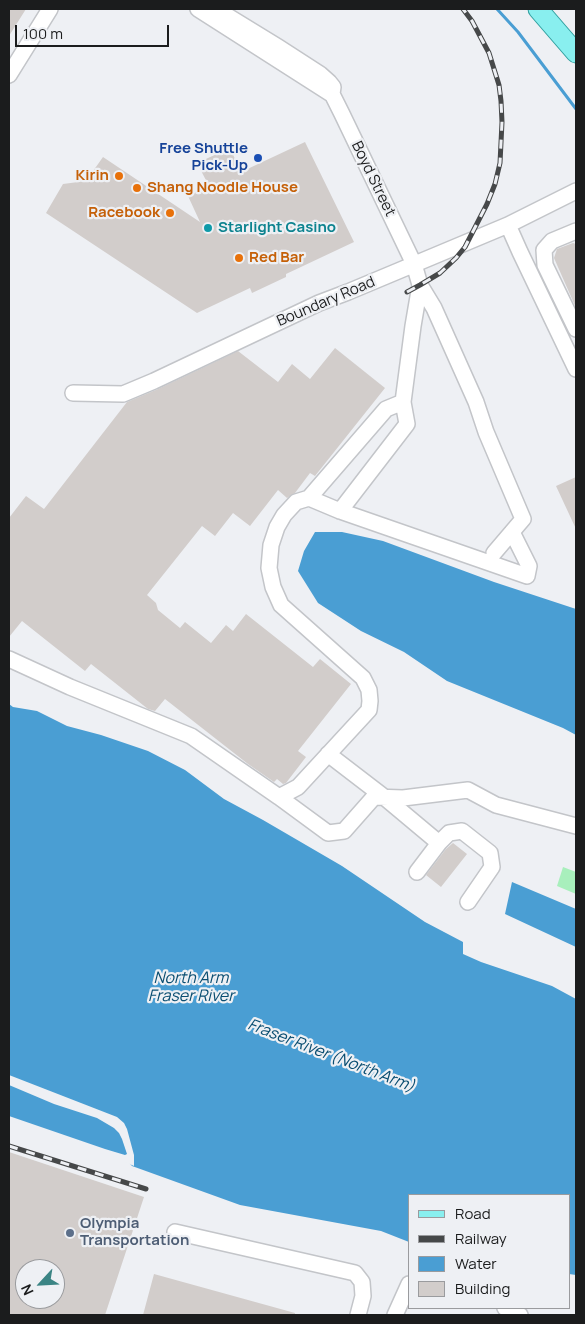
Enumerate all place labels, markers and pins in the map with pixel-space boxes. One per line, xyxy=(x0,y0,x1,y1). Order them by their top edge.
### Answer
place label: Free Shuttle Pick-Up xyxy=(159,140,248,175)
marker: Free Shuttle Pick-Up xyxy=(252,152,264,164)
place label: Kirin xyxy=(76,167,109,185)
marker: Kirin xyxy=(113,170,125,182)
place label: Shang Noodle House xyxy=(147,179,298,197)
marker: Shang Noodle House xyxy=(131,182,143,194)
place label: Racebook xyxy=(88,204,160,222)
marker: Racebook xyxy=(164,207,176,219)
place label: Starlight Casino xyxy=(218,219,336,237)
marker: Starlight Casino xyxy=(202,222,214,234)
place label: Red Bar xyxy=(249,249,304,267)
marker: Red Bar xyxy=(233,252,245,264)
place label: Olympia Transportation xyxy=(80,1215,189,1250)
marker: Olympia Transportation xyxy=(64,1227,76,1239)

